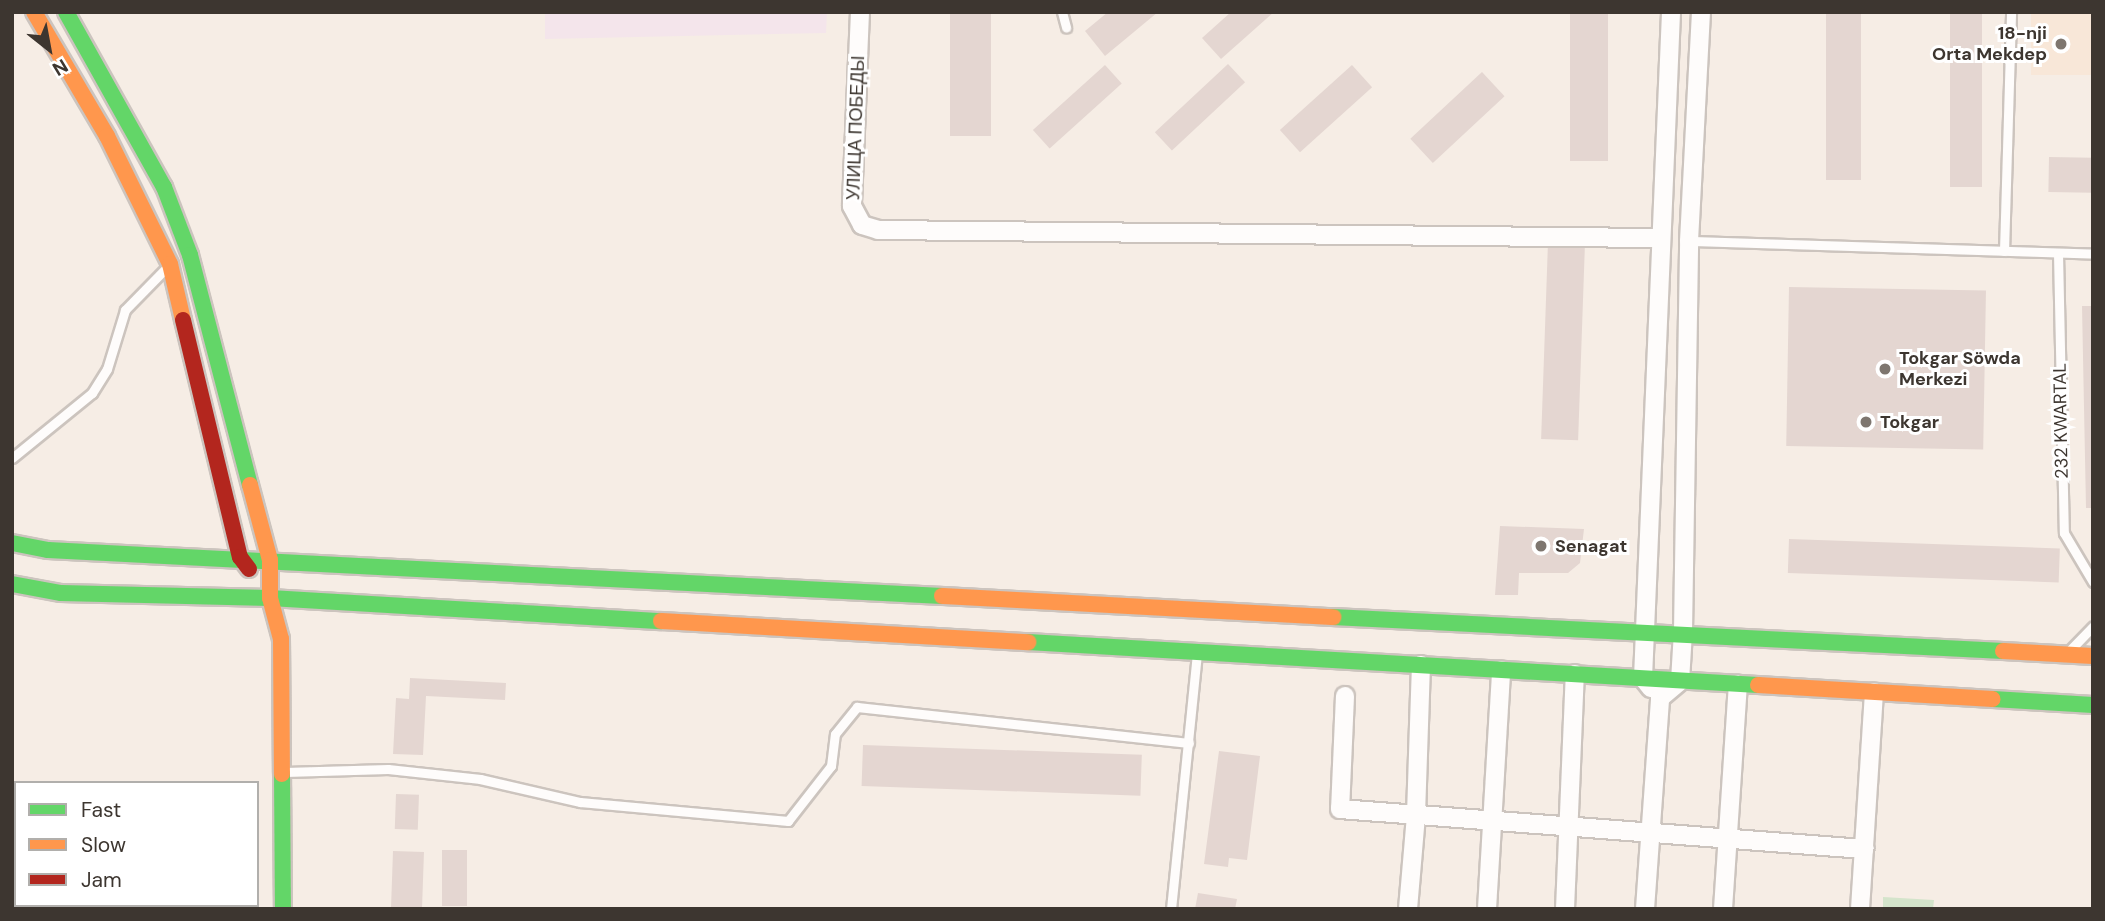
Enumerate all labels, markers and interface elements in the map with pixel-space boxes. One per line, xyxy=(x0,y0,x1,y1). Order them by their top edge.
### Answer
north arrow xyxy=(14,14,84,84)
place label: 18-nji Orta Mekdep xyxy=(1932,23,2047,66)
marker: 18-nji Orta Mekdep xyxy=(2053,36,2069,52)
text: N xyxy=(48,53,72,82)
street label: УЛИЦА ПОБЕДЫ xyxy=(843,55,869,201)
place label: Tokgar Söwda Merkezi xyxy=(1899,348,2021,390)
marker: Tokgar Söwda Merkezi xyxy=(1877,361,1893,377)
street label: 232 KWARTAL xyxy=(2049,363,2073,479)
place label: Tokgar xyxy=(1880,411,1939,433)
marker: Tokgar xyxy=(1858,414,1874,430)
place label: Senagat xyxy=(1555,535,1627,557)
marker: Senagat xyxy=(1533,538,1549,554)
legend xyxy=(14,781,259,907)
text: Fast xyxy=(81,796,121,824)
text: Slow xyxy=(81,831,126,859)
text: Jam xyxy=(81,866,122,894)

